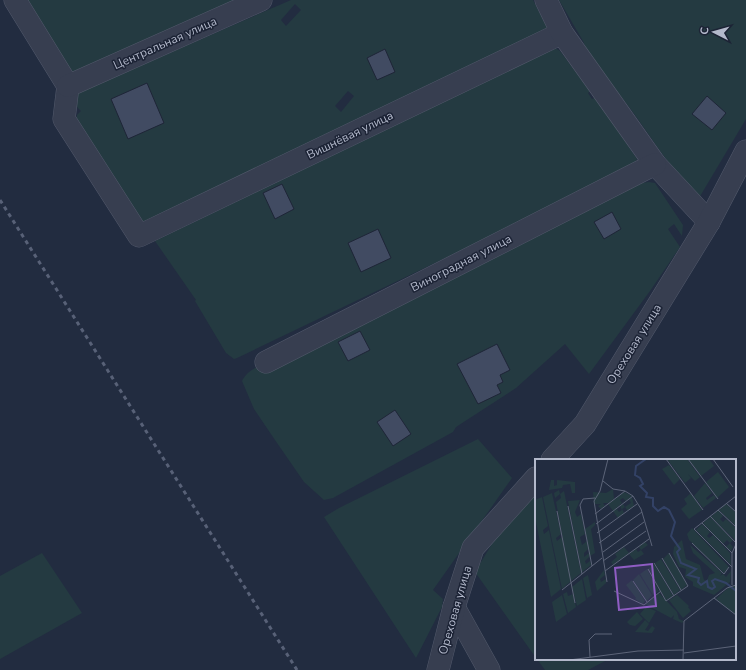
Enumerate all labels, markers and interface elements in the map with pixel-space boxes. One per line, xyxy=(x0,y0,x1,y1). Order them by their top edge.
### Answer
north arrow xyxy=(694,12,734,52)
street label: Центральная улица xyxy=(111,13,219,73)
text: С xyxy=(697,26,712,36)
street label: Вишнёвая улица xyxy=(304,107,396,163)
street label: Виноградная улица xyxy=(408,231,514,295)
street label: Ореховая улица xyxy=(603,301,665,387)
inset map xyxy=(535,459,736,660)
street label: Ореховая улица xyxy=(435,564,475,656)

